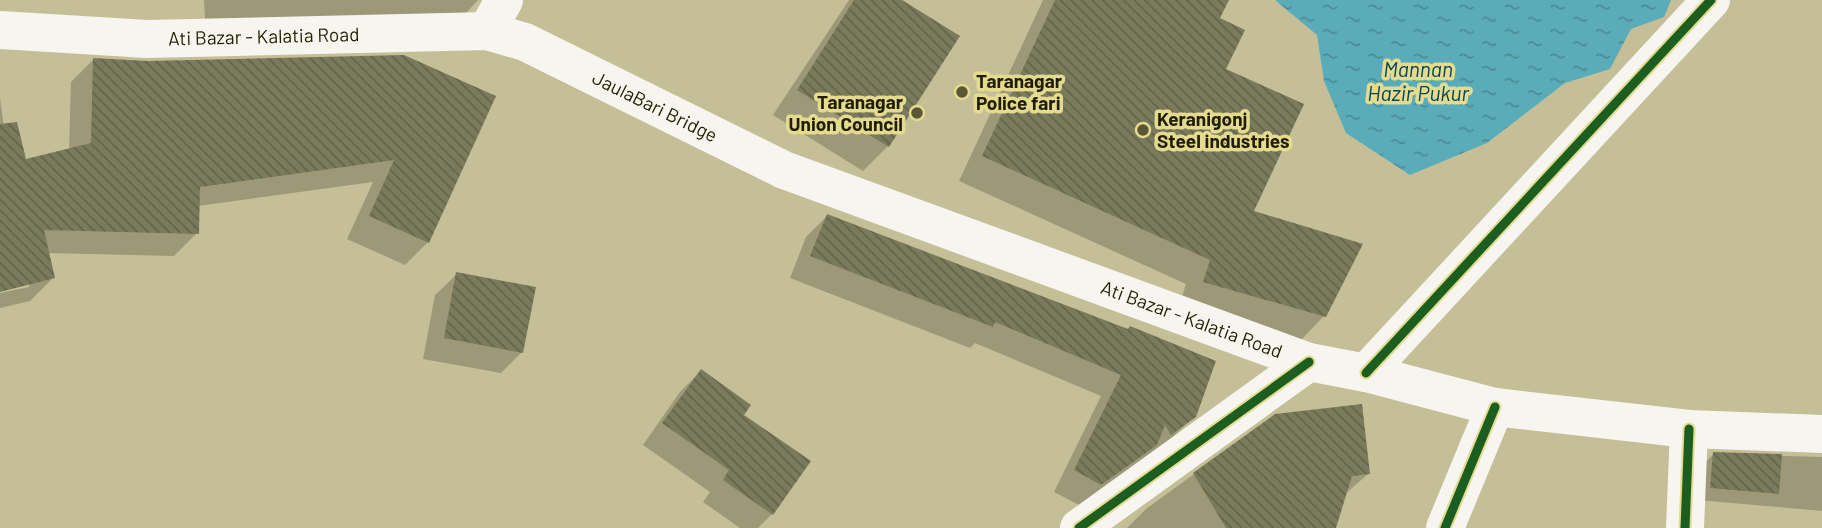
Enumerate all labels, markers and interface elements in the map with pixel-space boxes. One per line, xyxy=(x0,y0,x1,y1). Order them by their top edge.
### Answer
street label: Ati Bazar - Kalatia Road xyxy=(168,22,360,50)
water label: Mannan Hazir Pukur xyxy=(1367,56,1469,105)
street label: JaulaBari Bridge xyxy=(589,65,722,146)
place label: Taranagar Police fari xyxy=(976,69,1063,114)
marker: Taranagar Police fari xyxy=(954,84,970,100)
place label: Taranagar Union Council xyxy=(789,90,904,135)
marker: Taranagar Union Council xyxy=(909,105,925,121)
place label: Keranigonj Steel industries xyxy=(1157,107,1290,152)
marker: Keranigonj Steel industries xyxy=(1135,122,1151,138)
street label: Ati Bazar - Kalatia Road xyxy=(1098,275,1286,362)

